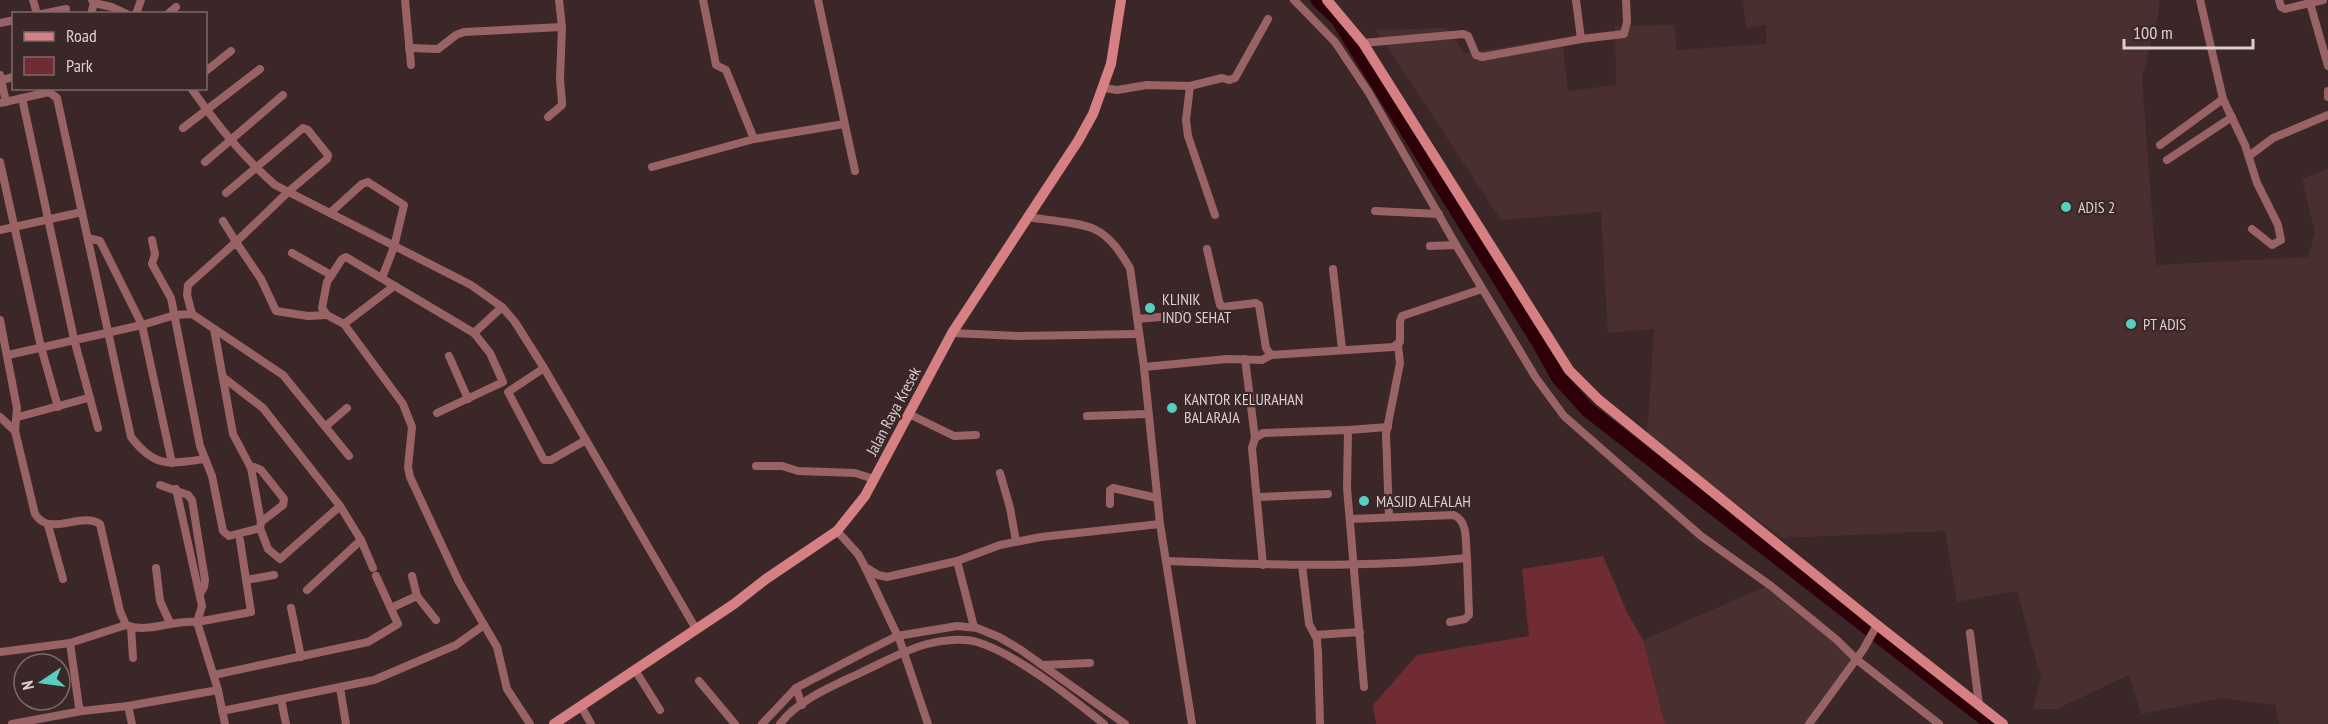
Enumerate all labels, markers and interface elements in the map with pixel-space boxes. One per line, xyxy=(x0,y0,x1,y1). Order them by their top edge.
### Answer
legend xyxy=(12,12,207,90)
scale bar xyxy=(2124,12,2253,50)
text: 100 m xyxy=(2133,21,2173,44)
text: Road xyxy=(66,24,97,47)
text: Park xyxy=(66,54,93,77)
place label: ADIS 2 xyxy=(2078,197,2115,217)
marker: ADIS 2 xyxy=(2059,200,2073,214)
place label: KLINIK INDO SEHAT xyxy=(1162,289,1231,327)
marker: KLINIK INDO SEHAT xyxy=(1143,301,1157,315)
place label: PT ADIS xyxy=(2143,314,2186,334)
marker: PT ADIS xyxy=(2124,317,2138,331)
street label: Jalan Raya Kresek xyxy=(861,363,925,460)
place label: KANTOR KELURAHAN BALARAJA xyxy=(1184,389,1303,427)
marker: KANTOR KELURAHAN BALARAJA xyxy=(1165,401,1179,415)
place label: MASJID ALFALAH xyxy=(1376,491,1471,511)
marker: MASJID ALFALAH xyxy=(1357,494,1371,508)
north arrow xyxy=(12,652,72,712)
text: N xyxy=(17,679,38,692)

